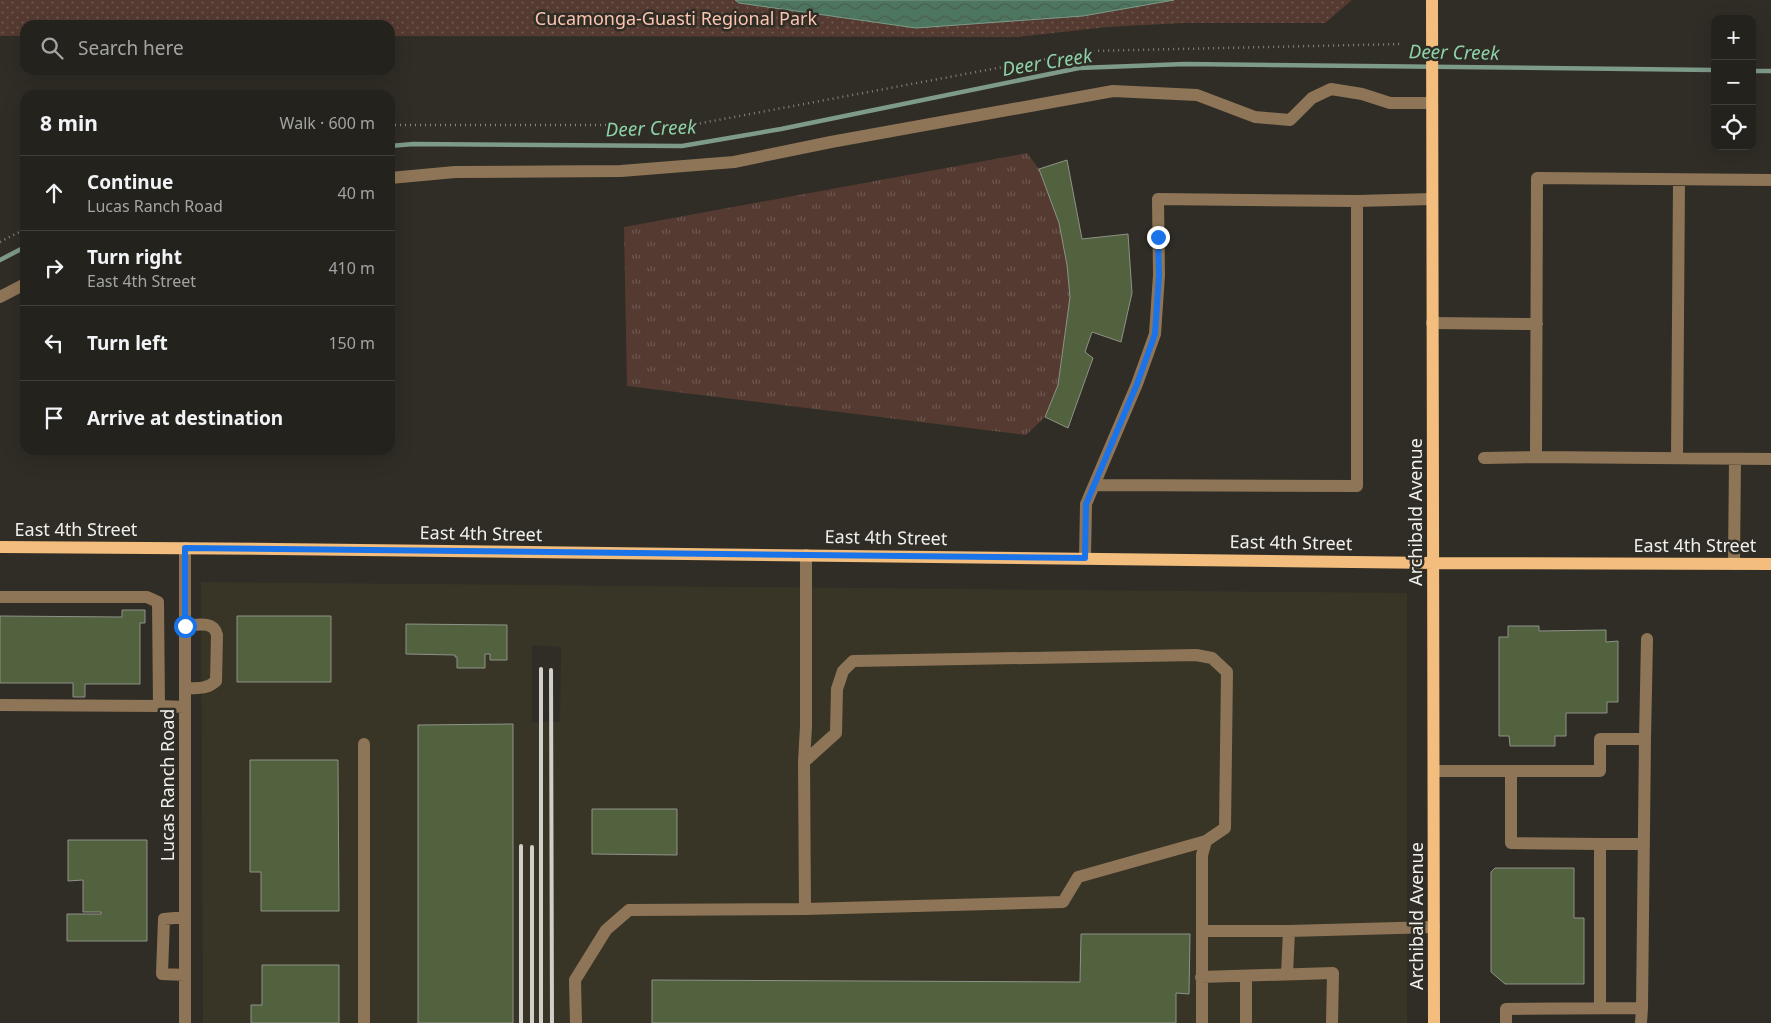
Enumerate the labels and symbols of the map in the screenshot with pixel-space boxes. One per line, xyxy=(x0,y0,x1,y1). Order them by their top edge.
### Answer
park label: Cucamonga-Guasti Regional Park xyxy=(535,6,818,30)
water label: Deer Creek xyxy=(1408,38,1500,66)
water label: Deer Creek xyxy=(1000,42,1094,82)
water label: Deer Creek xyxy=(605,113,697,143)
route end xyxy=(1147,226,1170,249)
street label: Archibald Avenue xyxy=(1403,438,1427,586)
street label: East 4th Street xyxy=(15,517,138,541)
street label: East 4th Street xyxy=(419,520,543,546)
street label: East 4th Street xyxy=(824,524,948,550)
street label: East 4th Street xyxy=(1229,529,1353,555)
street label: East 4th Street xyxy=(1634,533,1757,557)
route start xyxy=(174,615,197,638)
street label: Lucas Ranch Road xyxy=(155,709,179,861)
street label: Archibald Avenue xyxy=(1404,842,1428,990)

